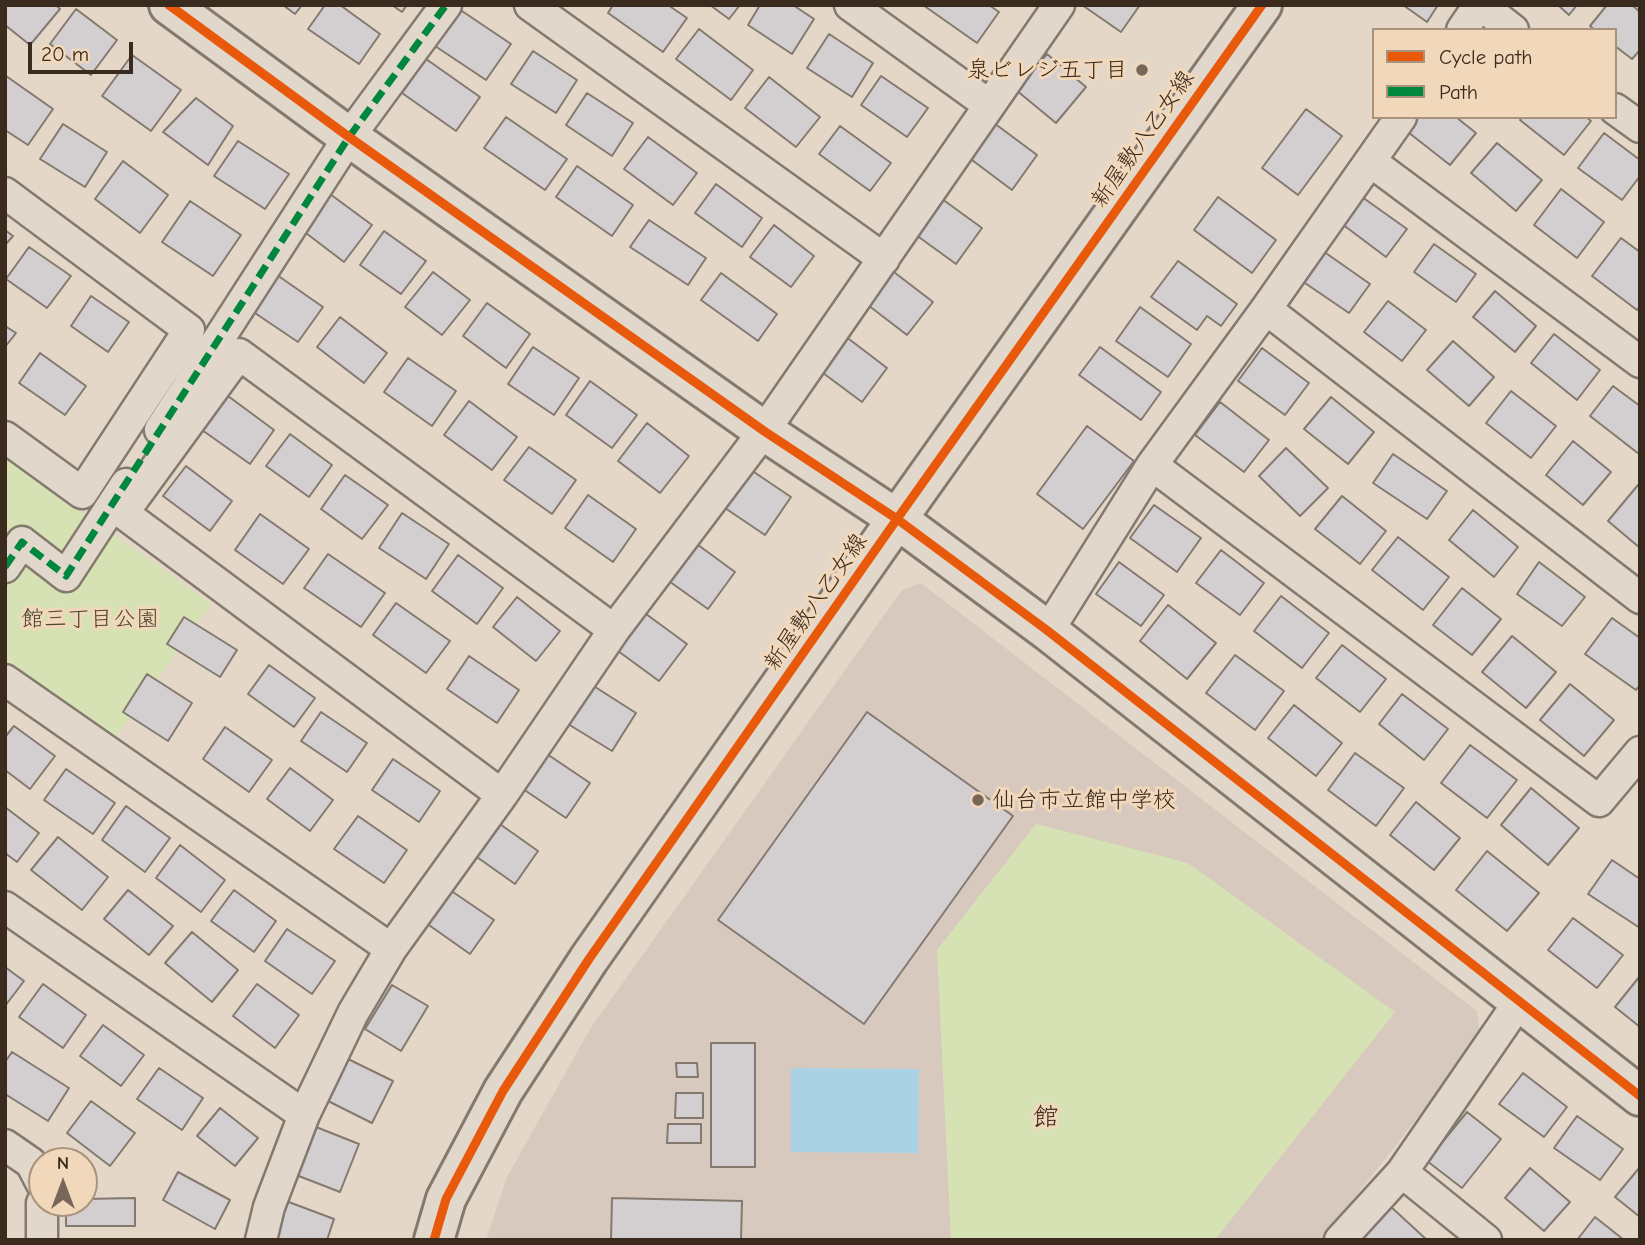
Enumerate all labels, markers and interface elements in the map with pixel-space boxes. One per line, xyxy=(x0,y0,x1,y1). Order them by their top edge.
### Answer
scale bar xyxy=(32,28,136,72)
legend xyxy=(1372,28,1617,119)
text: 20 m xyxy=(41,42,89,66)
text: Cycle path xyxy=(1439,45,1532,69)
place label: 泉ビレジ五丁目 xyxy=(967,56,1128,84)
marker: 泉ビレジ五丁目 xyxy=(1134,62,1150,78)
street label: 新屋敷八乙女線 xyxy=(1086,65,1200,213)
text: Path xyxy=(1439,80,1478,104)
street label: 新屋敷八乙女線 xyxy=(759,528,873,676)
park label: 館三丁目公園 xyxy=(21,605,159,633)
place label: 仙台市立館中学校 xyxy=(992,786,1176,814)
marker: 仙台市立館中学校 xyxy=(970,792,986,808)
district label: 館 xyxy=(1033,1102,1059,1134)
north arrow xyxy=(28,1147,98,1217)
text: N xyxy=(57,1152,69,1174)

